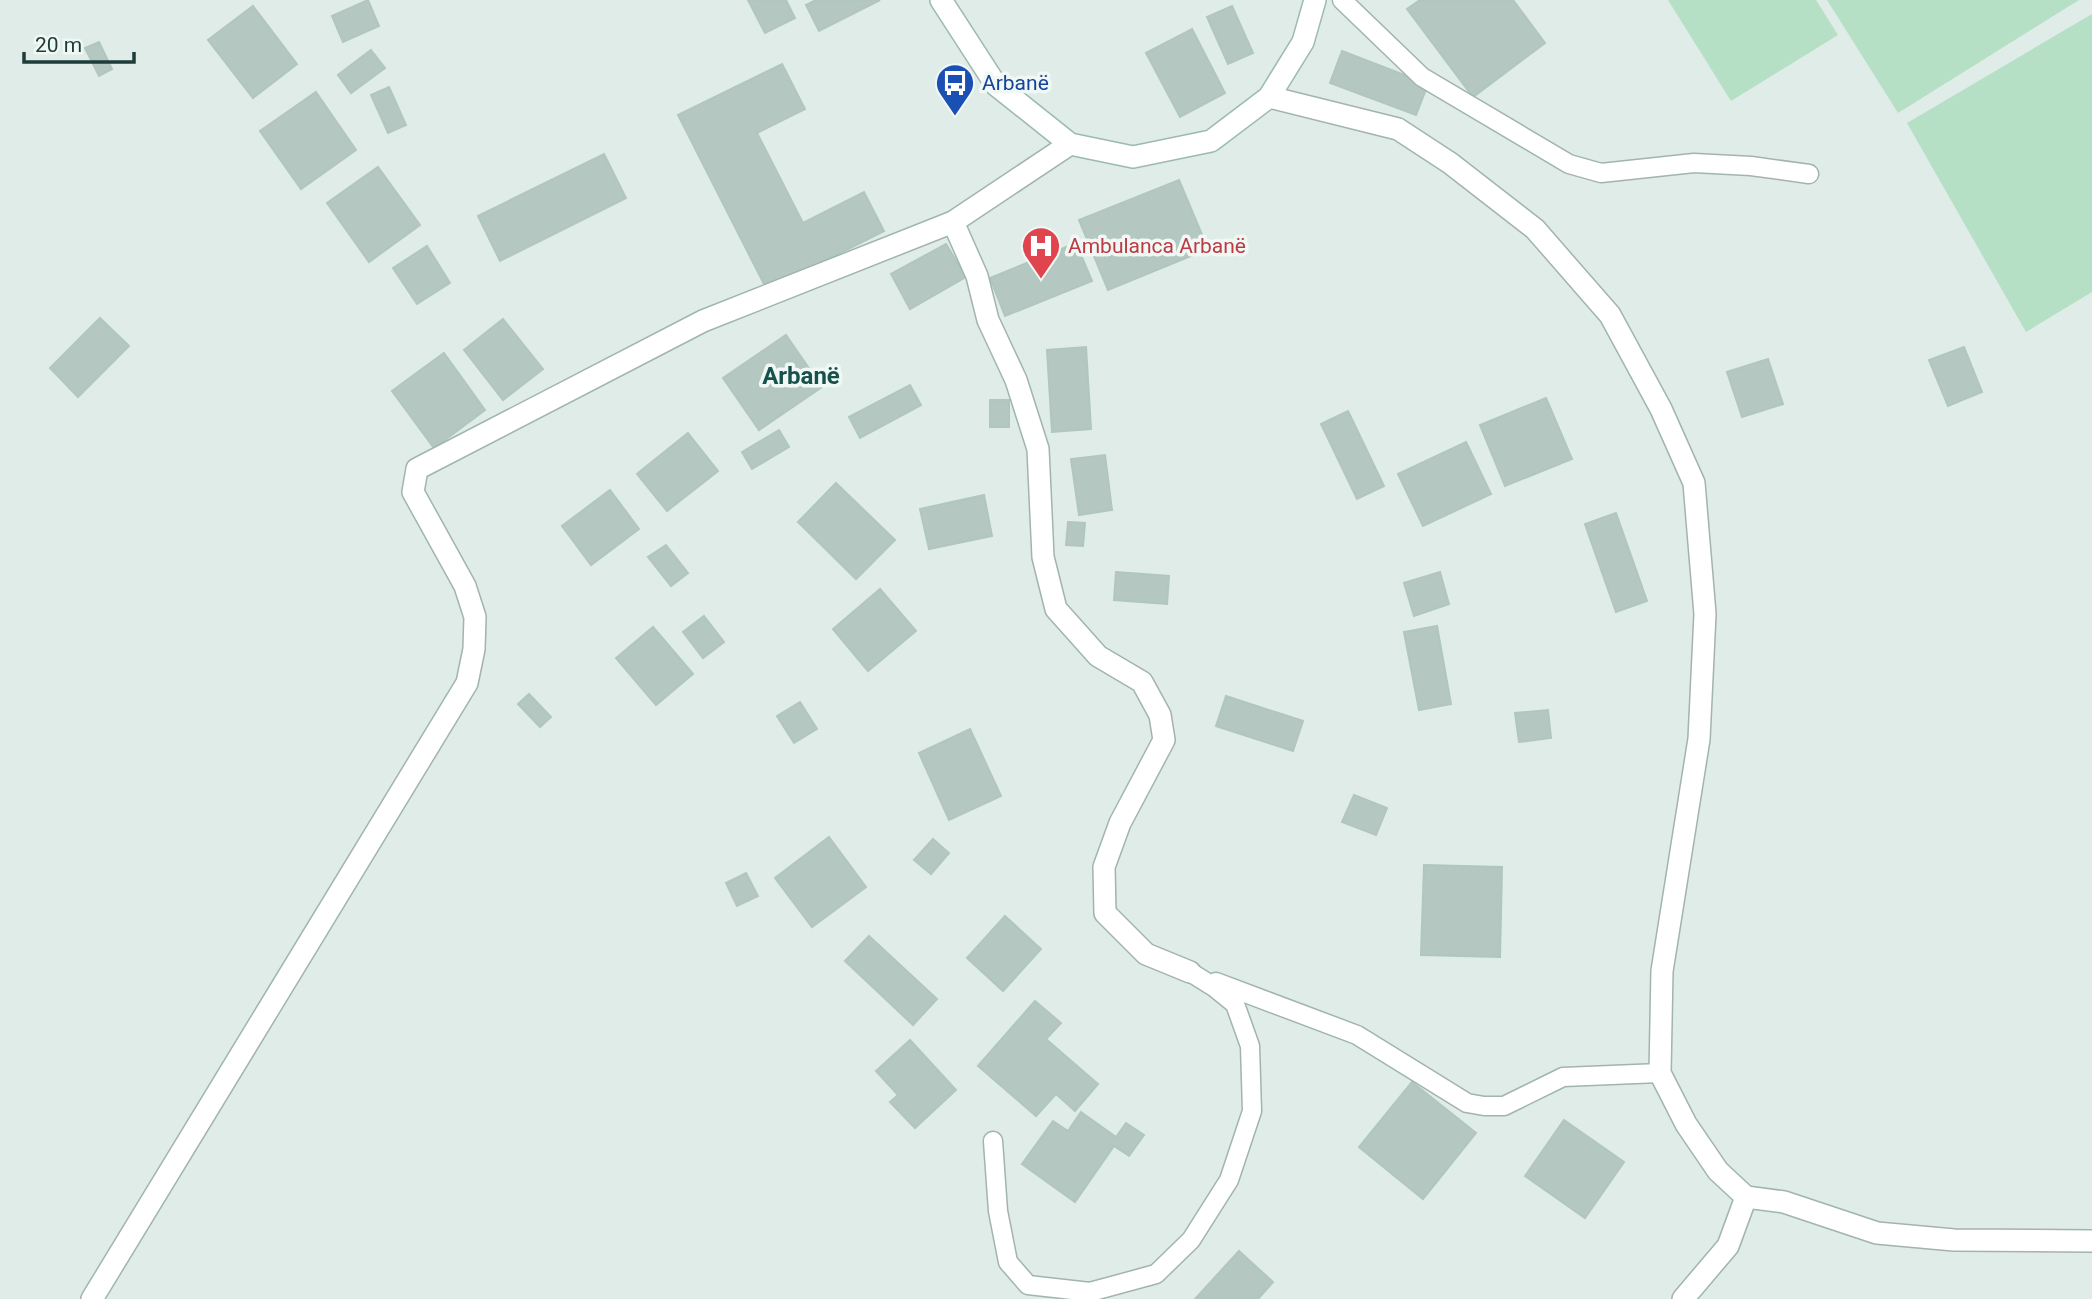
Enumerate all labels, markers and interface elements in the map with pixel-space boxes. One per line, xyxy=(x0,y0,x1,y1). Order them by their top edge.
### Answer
scale bar xyxy=(24,21,135,65)
text: 20 m xyxy=(35,33,82,57)
bus stop icon: Arbanë xyxy=(934,62,976,117)
place label: Arbanë xyxy=(982,71,1049,95)
hospital icon: Ambulanca Arbanë xyxy=(1020,225,1062,280)
place label: Ambulanca Arbanë xyxy=(1068,234,1246,258)
district label: Arbanë xyxy=(762,362,840,390)

